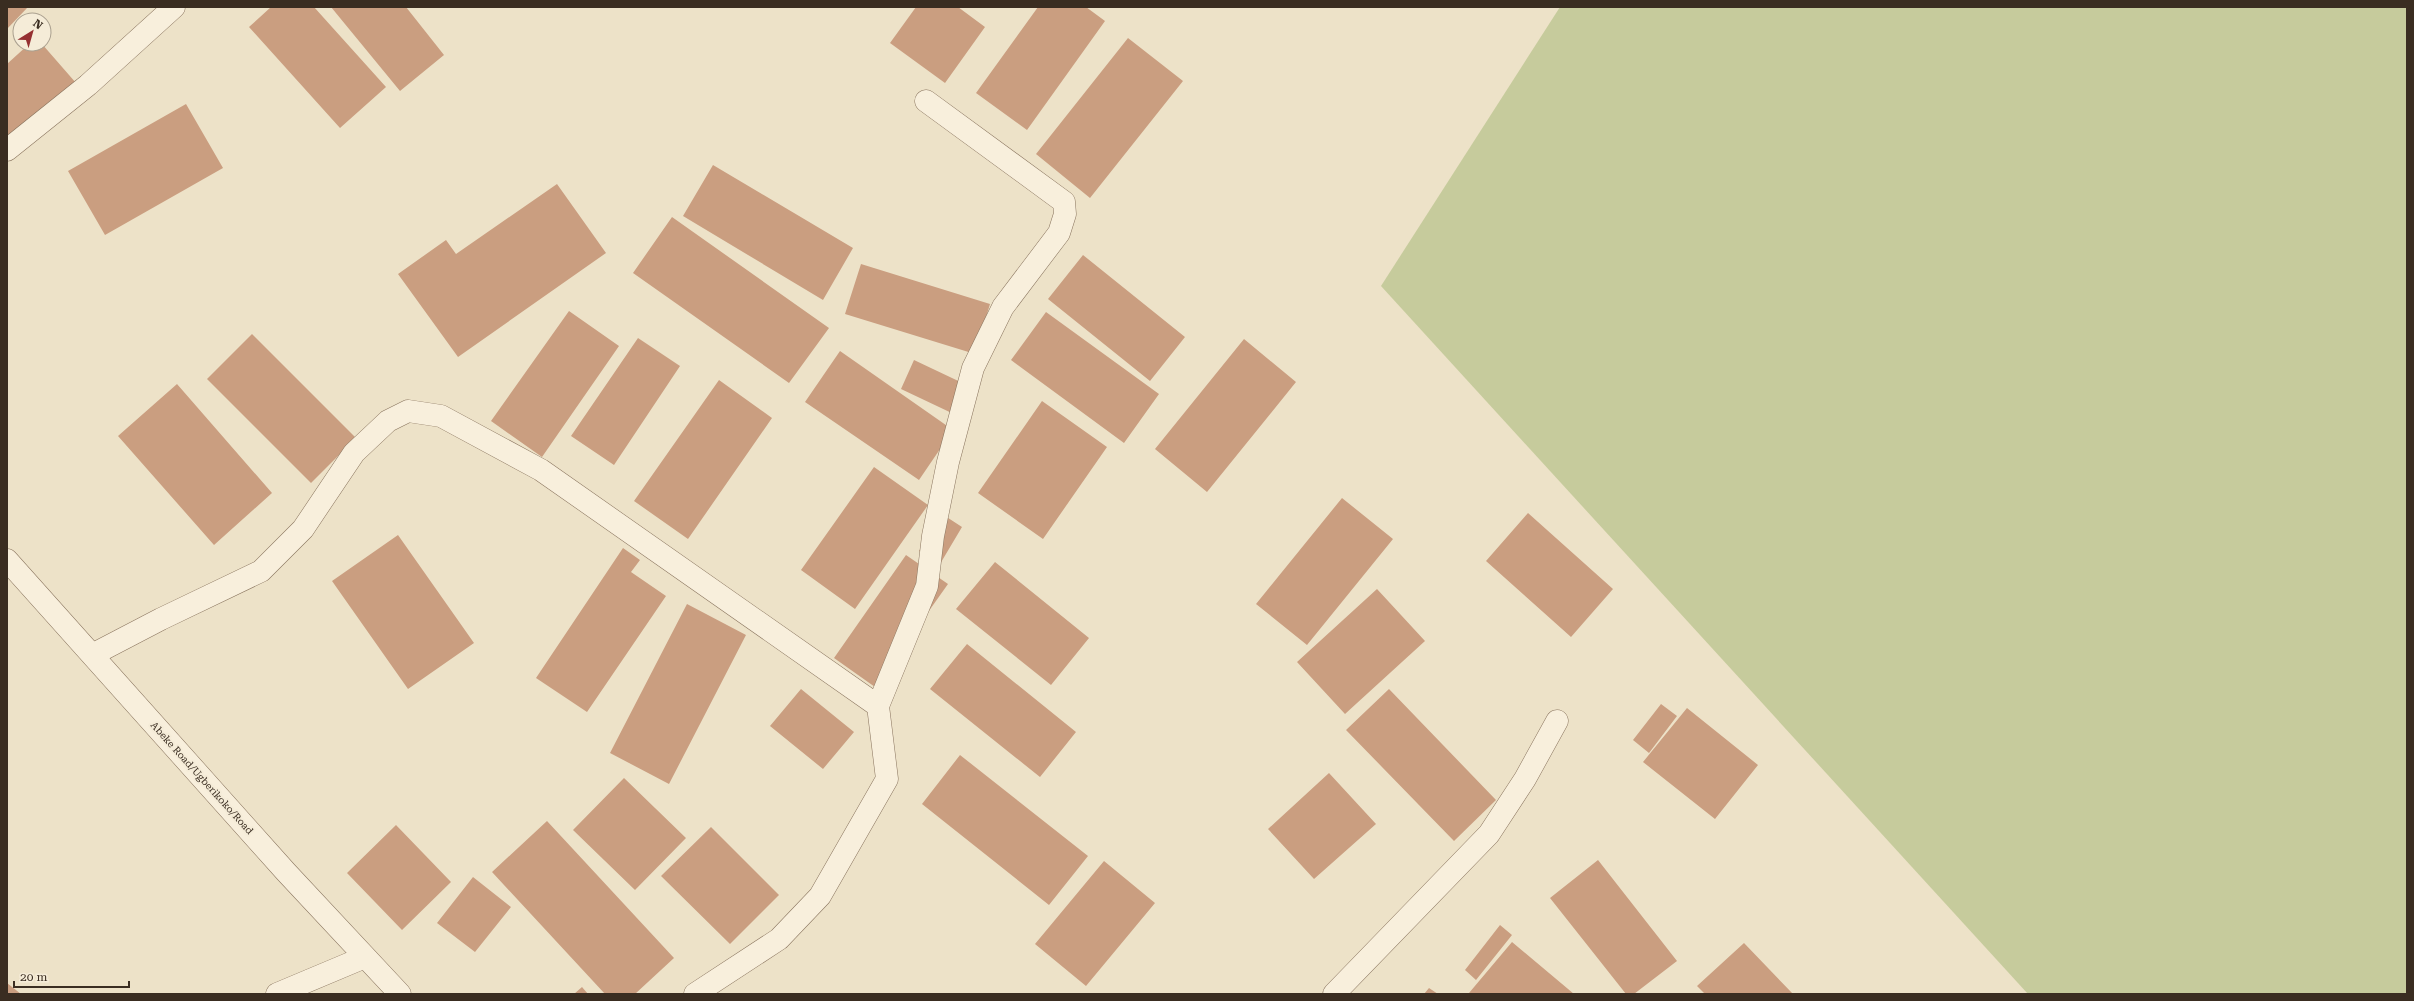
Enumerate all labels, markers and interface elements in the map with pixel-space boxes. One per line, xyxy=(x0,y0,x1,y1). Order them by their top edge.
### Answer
north arrow xyxy=(12,12,52,52)
text: N xyxy=(30,17,45,32)
street label: Abeke Road/Ugberikoko/Road xyxy=(149,720,256,837)
scale bar xyxy=(14,963,129,989)
text: 20 m xyxy=(20,970,47,984)

